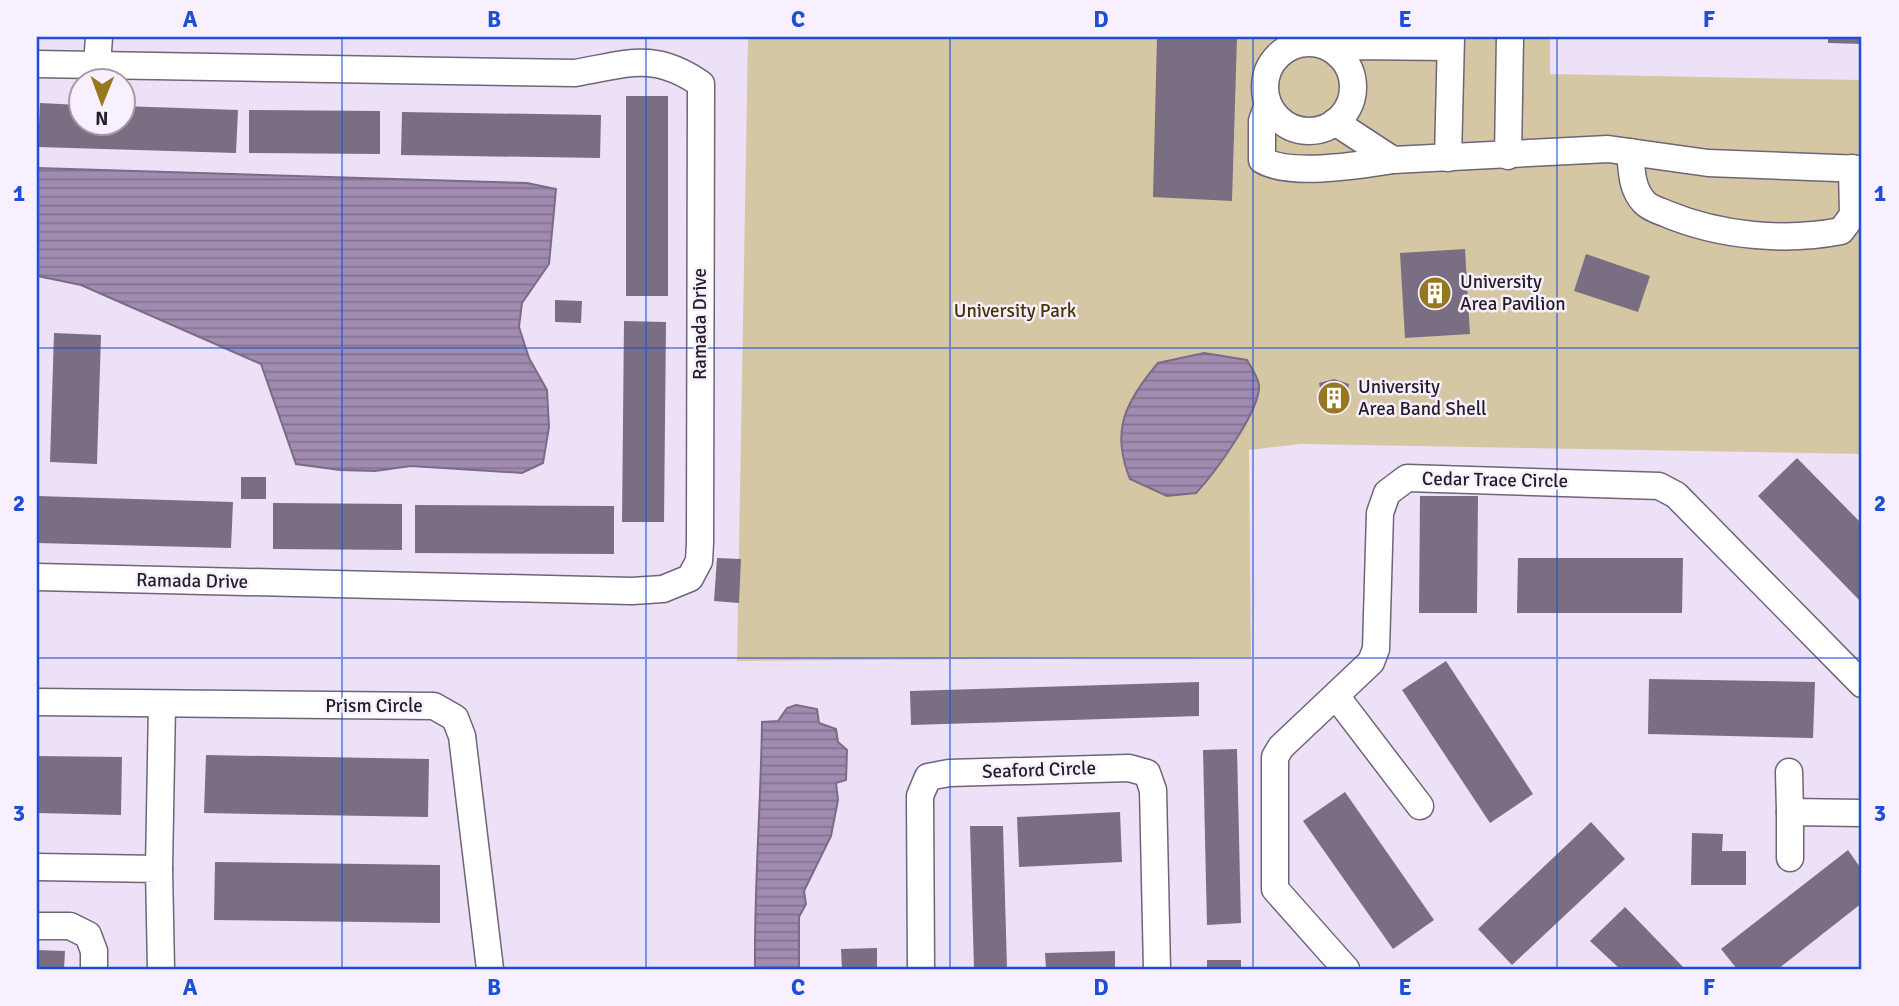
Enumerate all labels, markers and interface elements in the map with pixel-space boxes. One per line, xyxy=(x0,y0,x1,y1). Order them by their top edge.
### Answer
text: A xyxy=(183,5,198,34)
text: B xyxy=(487,5,501,34)
text: C xyxy=(791,5,805,34)
text: D xyxy=(1093,5,1109,34)
text: E xyxy=(1398,5,1412,34)
text: F xyxy=(1703,5,1715,34)
north arrow xyxy=(66,66,136,136)
text: N xyxy=(95,106,109,130)
text: 1 xyxy=(13,179,25,208)
text: 1 xyxy=(1874,179,1886,208)
street label: Ramada Drive xyxy=(688,268,712,380)
place label: University Area Pavilion xyxy=(1460,270,1566,316)
building icon: University Area Pavilion xyxy=(1416,274,1454,312)
park label: University Park xyxy=(954,299,1077,323)
place label: University Area Band Shell xyxy=(1358,375,1487,421)
building icon: University Area Band Shell xyxy=(1315,379,1353,417)
street label: Cedar Trace Circle xyxy=(1422,467,1568,493)
text: 2 xyxy=(13,489,25,518)
text: 2 xyxy=(1874,489,1886,518)
street label: Ramada Drive xyxy=(136,568,248,594)
street label: Prism Circle xyxy=(325,694,423,718)
street label: Seaford Circle xyxy=(982,756,1096,784)
text: 3 xyxy=(13,799,25,828)
text: 3 xyxy=(1874,799,1886,828)
text: A xyxy=(183,973,198,1002)
text: B xyxy=(487,973,501,1002)
text: C xyxy=(791,973,805,1002)
text: D xyxy=(1093,973,1109,1002)
text: E xyxy=(1398,973,1412,1002)
text: F xyxy=(1703,973,1715,1002)

